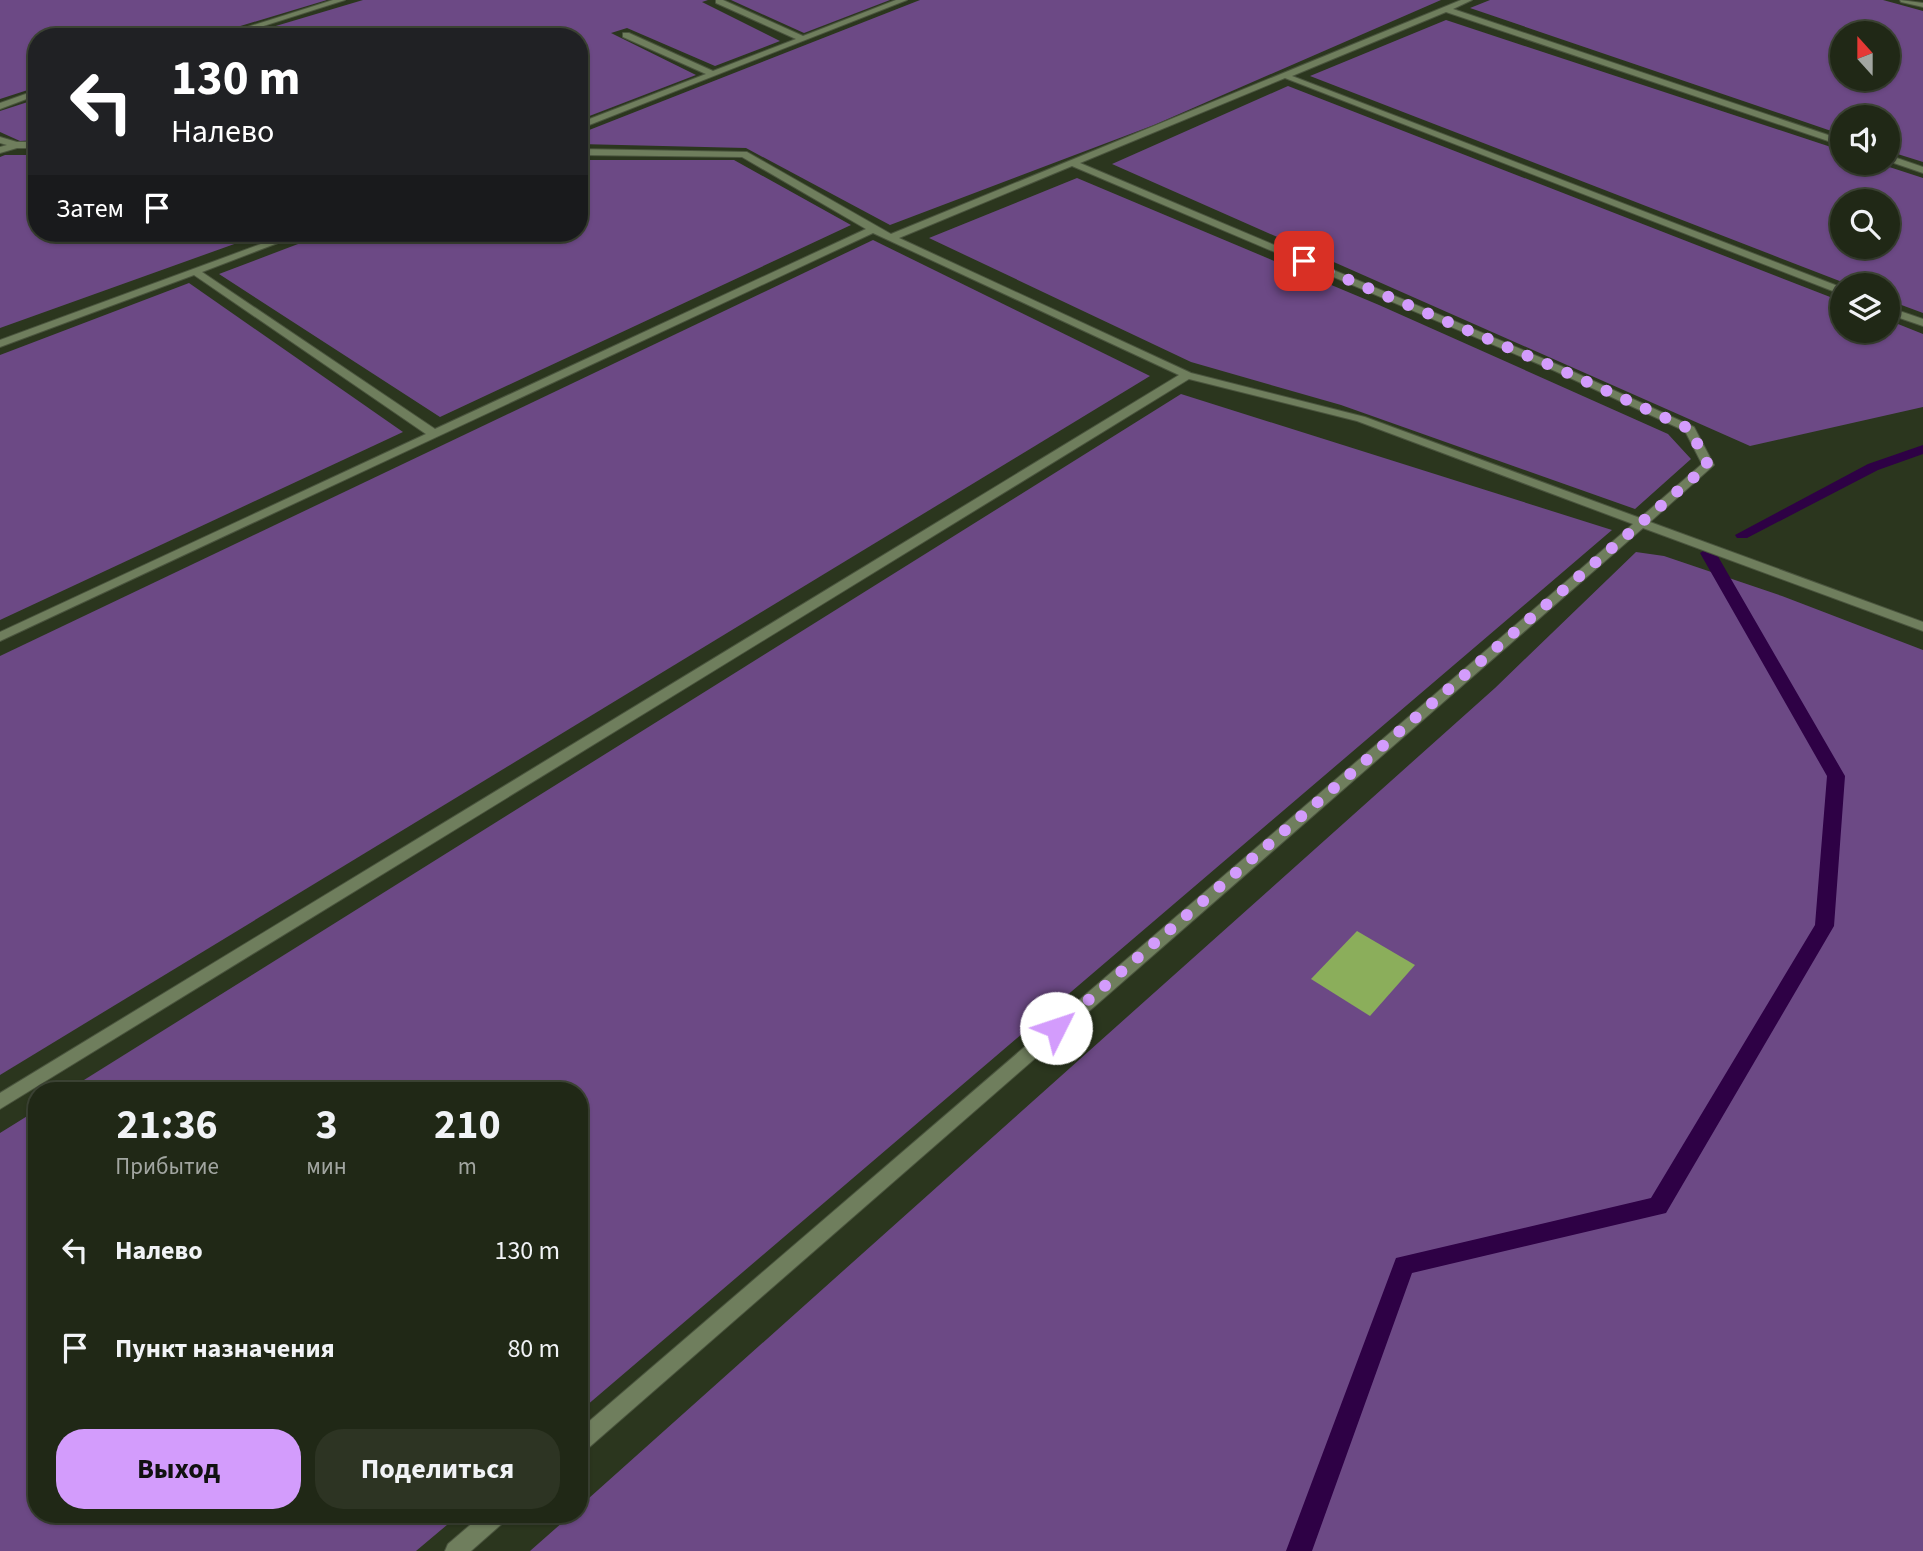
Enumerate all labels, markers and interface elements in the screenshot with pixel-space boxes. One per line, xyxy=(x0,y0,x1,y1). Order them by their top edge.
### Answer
north arrow xyxy=(1830,21,1900,91)
map controls xyxy=(1830,21,1900,343)
text: 130 m xyxy=(171,44,300,114)
icon: left xyxy=(56,56,147,147)
button: sound xyxy=(1830,105,1900,175)
text: Налево xyxy=(171,109,274,155)
icon: arrive xyxy=(138,189,176,227)
button: search xyxy=(1830,189,1900,259)
text: Затем xyxy=(56,190,124,227)
pin xyxy=(1274,231,1334,291)
icon: arrive xyxy=(1285,242,1323,280)
button: layers xyxy=(1830,273,1900,343)
position arrow xyxy=(1019,991,1093,1065)
text: 21:36 xyxy=(116,1095,218,1155)
text: 3 xyxy=(315,1095,338,1155)
text: 210 xyxy=(434,1095,501,1155)
text: Прибытие xyxy=(115,1150,219,1183)
text: мин xyxy=(306,1150,347,1183)
text: m xyxy=(458,1150,477,1183)
icon: left xyxy=(56,1231,94,1269)
text: Налево xyxy=(115,1232,203,1269)
text: 130 m xyxy=(494,1232,560,1269)
icon: arrive xyxy=(56,1329,94,1367)
text: Пункт назначения xyxy=(115,1330,335,1367)
text: 80 m xyxy=(507,1330,560,1367)
button: Выход xyxy=(56,1429,301,1509)
button: Поделиться xyxy=(315,1429,560,1509)

